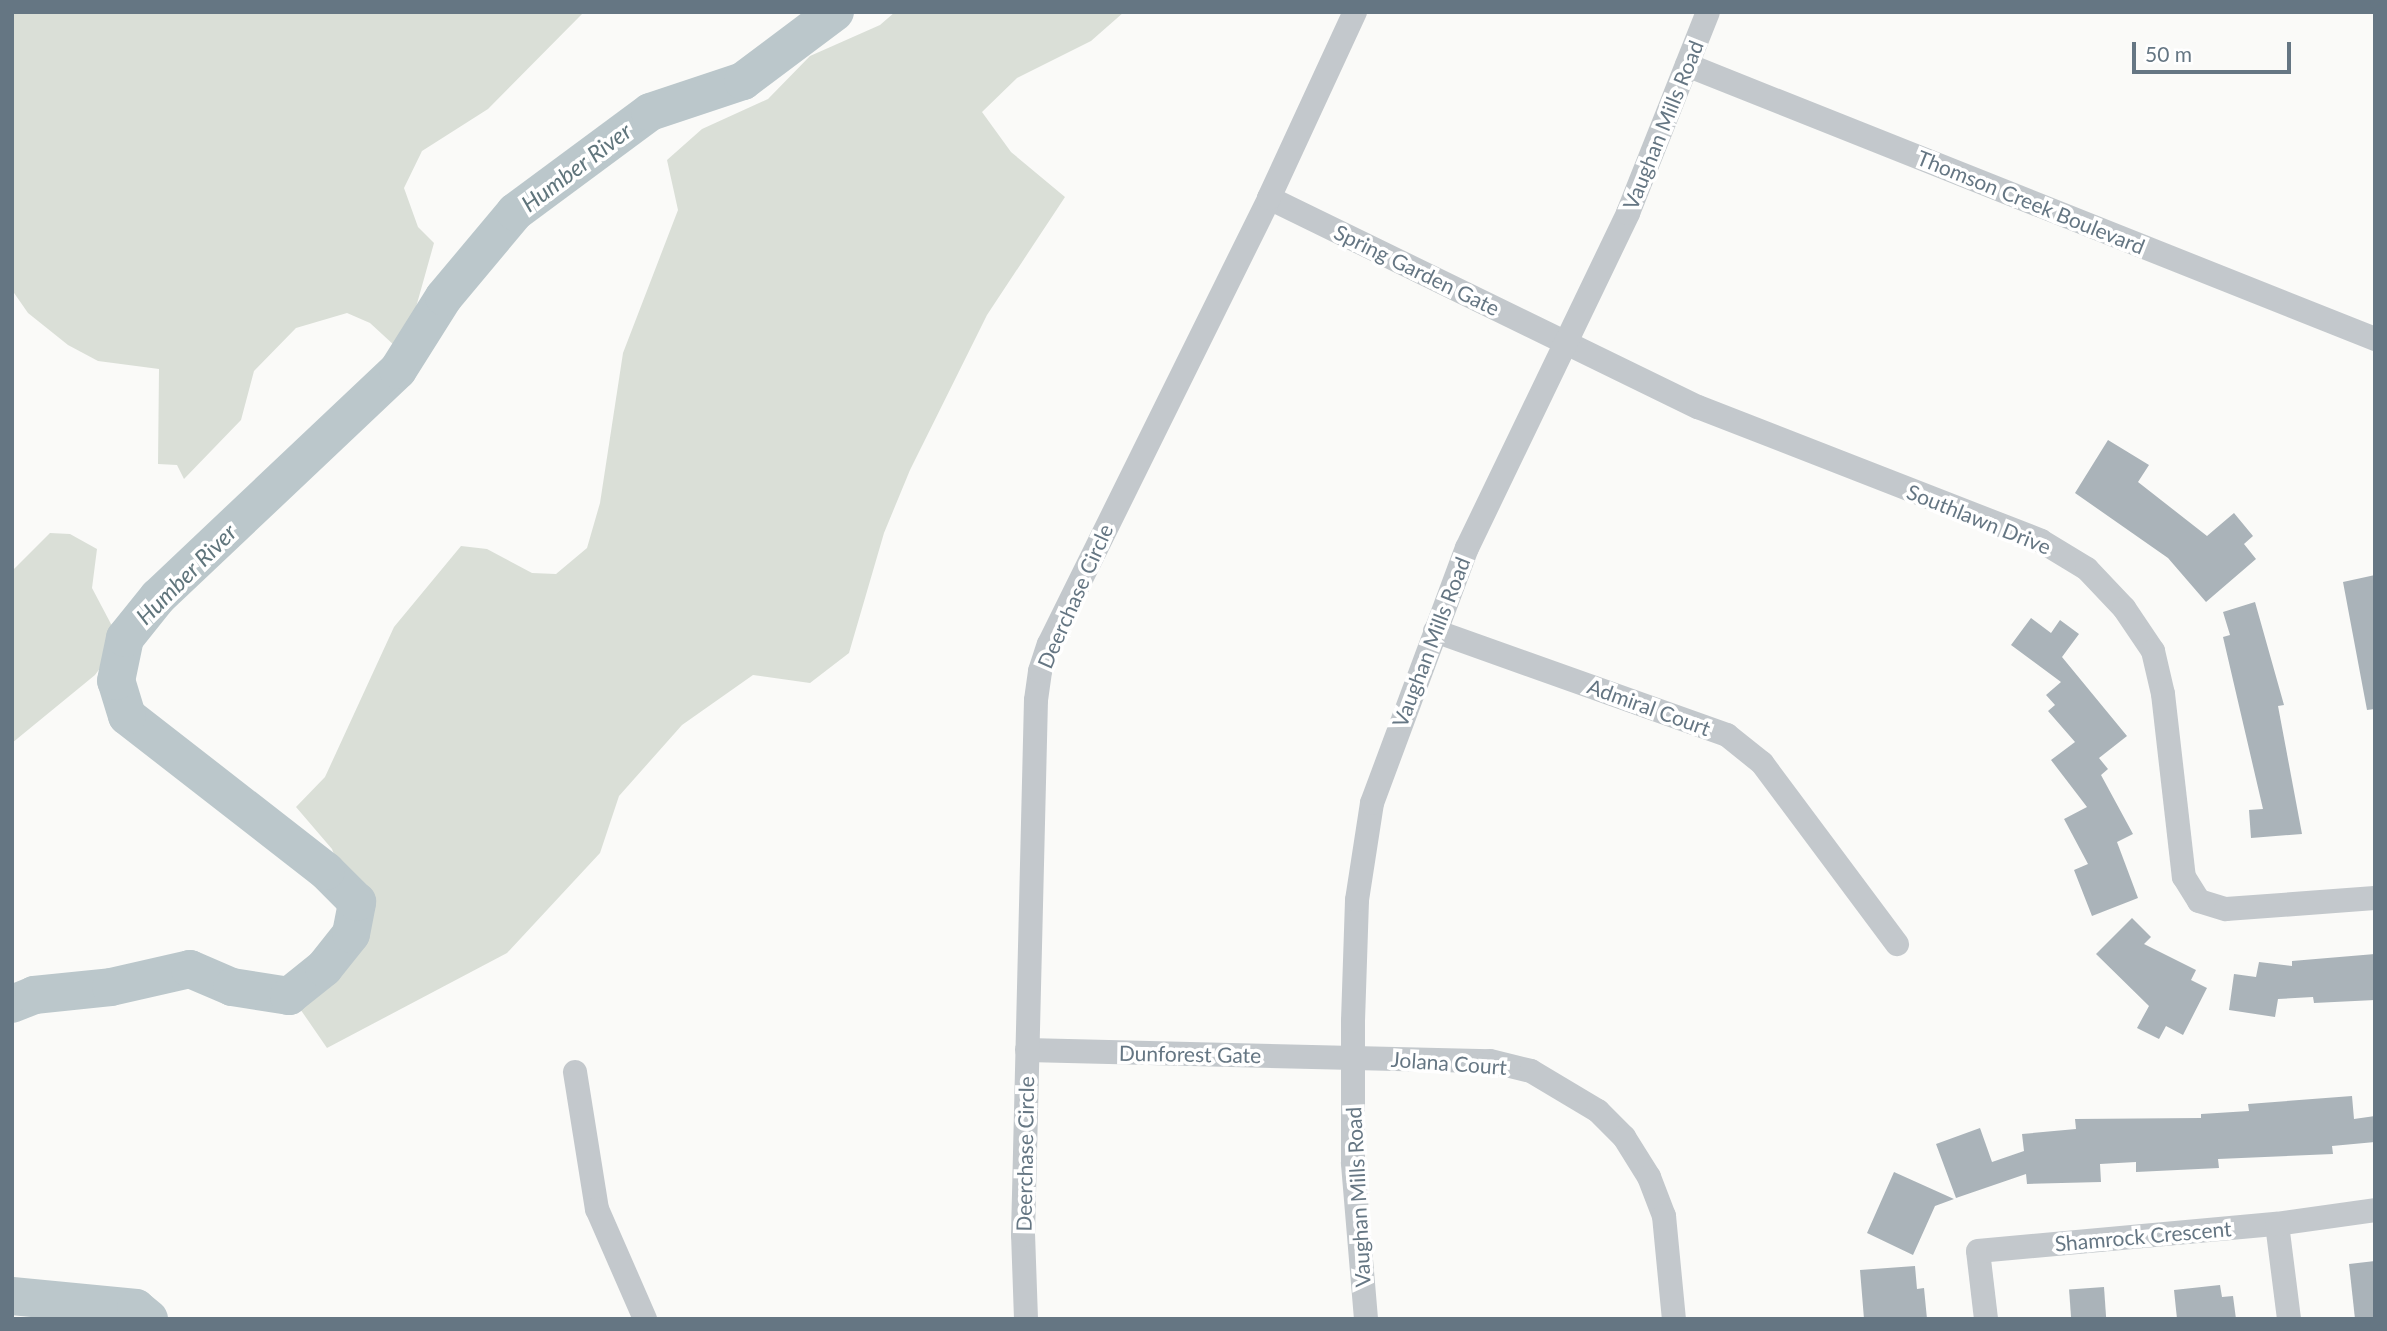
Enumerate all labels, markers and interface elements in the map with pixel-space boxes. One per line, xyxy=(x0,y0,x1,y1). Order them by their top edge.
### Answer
scale bar xyxy=(2135,28,2294,72)
street label: Vaughan Mills Road xyxy=(1618,37,1708,213)
text: 50 m xyxy=(2145,41,2192,66)
water label: Humber River xyxy=(515,117,637,217)
street label: Thomson Creek Boulevard xyxy=(1913,145,2149,259)
street label: Spring Garden Gate xyxy=(1330,219,1504,321)
street label: Southlawn Drive xyxy=(1903,479,2055,559)
water label: Humber River xyxy=(130,518,242,630)
street label: Deerchase Circle xyxy=(1032,520,1118,672)
street label: Vaughan Mills Road xyxy=(1387,553,1475,731)
street label: Admiral Court xyxy=(1584,673,1714,741)
street label: Dunforest Gate xyxy=(1119,1040,1261,1068)
street label: Jolana Court xyxy=(1390,1046,1508,1080)
street label: Deerchase Circle xyxy=(1011,1076,1039,1232)
street label: Vaughan Mills Road xyxy=(1341,1106,1375,1288)
street label: Shamrock Crescent xyxy=(2054,1216,2232,1256)

